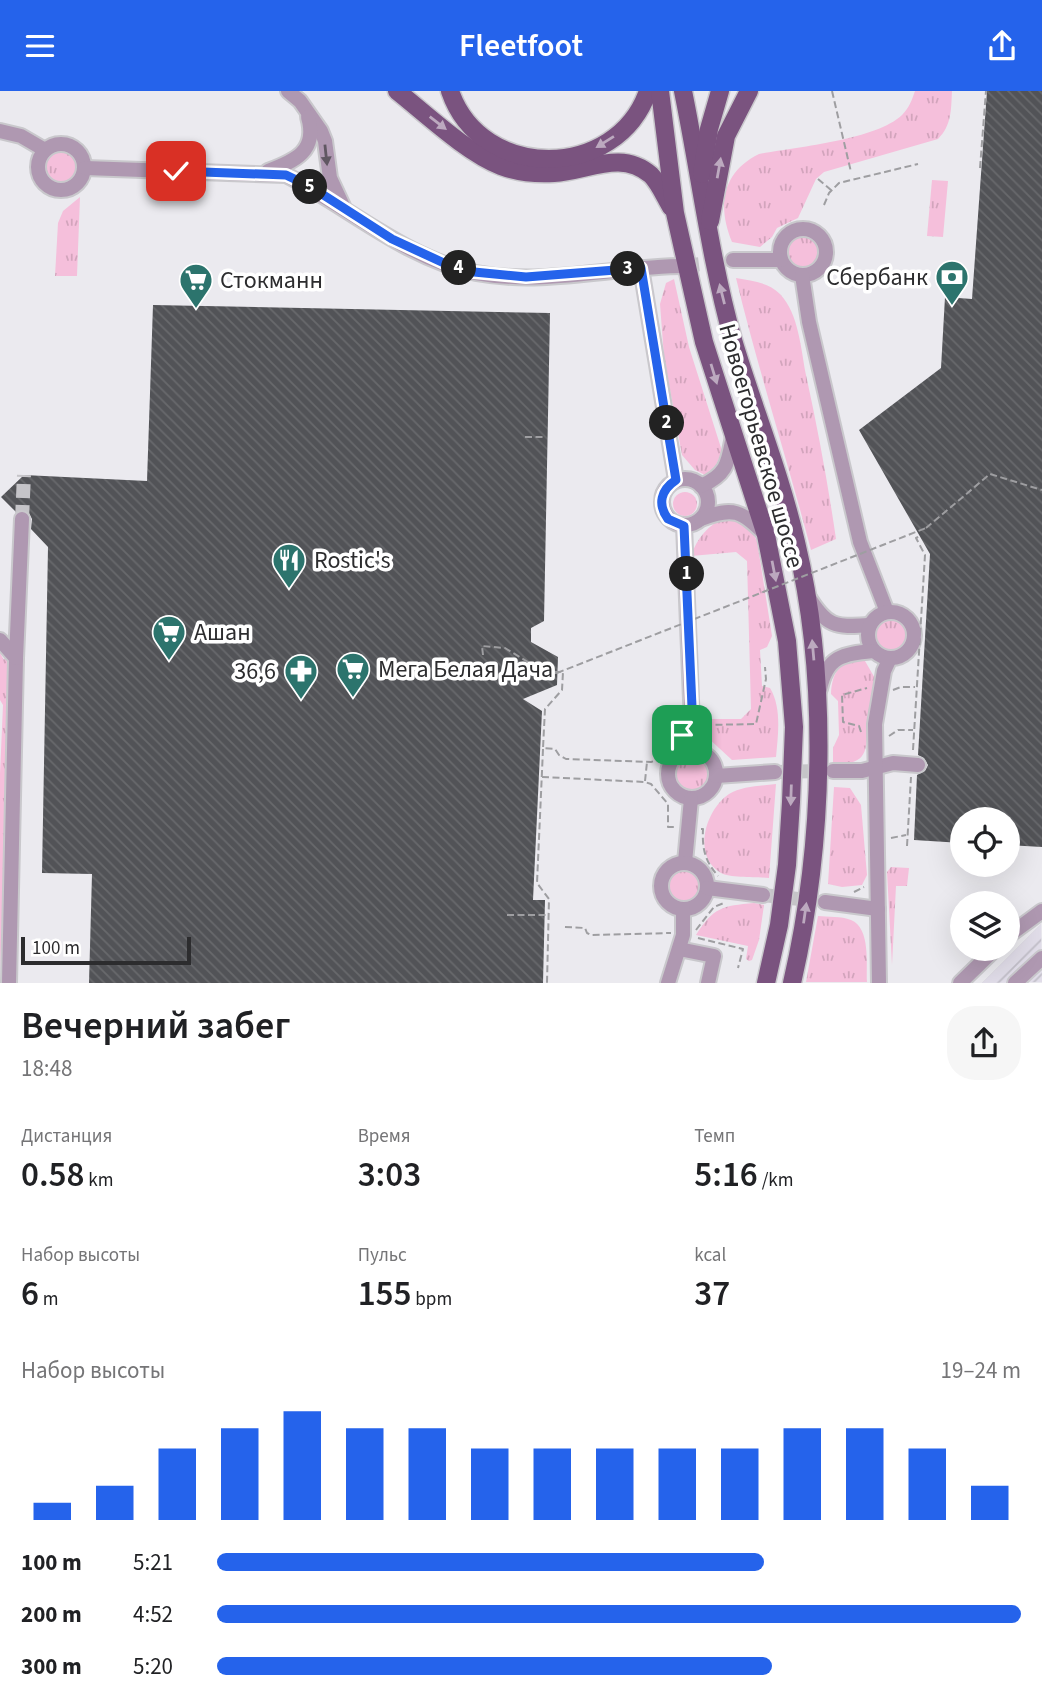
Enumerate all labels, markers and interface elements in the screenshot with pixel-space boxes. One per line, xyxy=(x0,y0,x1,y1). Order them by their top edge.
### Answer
text: Fleetfoot xyxy=(459,23,583,69)
icon: menu xyxy=(21,27,59,65)
icon: share xyxy=(983,27,1021,65)
one-way arrow xyxy=(428,115,446,130)
one-way arrow xyxy=(595,135,615,148)
pin xyxy=(146,141,206,201)
one-way arrow xyxy=(321,144,332,166)
icon: check xyxy=(157,152,195,190)
one-way arrow xyxy=(714,157,725,179)
pin: 5 xyxy=(292,169,328,205)
text: 5 xyxy=(304,173,315,200)
pin: 4 xyxy=(442,251,476,285)
pin: 3 xyxy=(610,251,646,287)
text: 4 xyxy=(453,254,464,281)
text: 3 xyxy=(622,255,633,282)
bank icon: Сбербанк xyxy=(933,258,971,307)
place label: Сбербанк xyxy=(826,260,928,295)
supermarket icon: Стокманн xyxy=(177,261,215,310)
place label: Стокманн xyxy=(220,263,323,298)
one-way arrow xyxy=(716,283,727,305)
street label: Новоегорьевское шоссе xyxy=(709,320,813,572)
one-way arrow xyxy=(709,364,719,385)
pin: 2 xyxy=(650,405,684,441)
text: 2 xyxy=(661,409,672,436)
restaurant icon: Rostic's xyxy=(270,541,308,590)
place label: Rostic's xyxy=(314,543,390,578)
pin: 1 xyxy=(670,557,704,591)
text: 1 xyxy=(681,560,692,587)
one-way arrow xyxy=(768,560,779,582)
supermarket icon: Ашан xyxy=(150,613,188,662)
place label: Ашан xyxy=(194,615,251,650)
one-way arrow xyxy=(807,638,818,660)
supermarket icon: Мега Белая Дача xyxy=(334,650,372,699)
pharmacy icon: 36,6 xyxy=(282,652,320,701)
place label: Мега Белая Дача xyxy=(378,652,553,687)
place label: 36,6 xyxy=(234,654,276,689)
pin xyxy=(652,705,712,765)
icon: arrive xyxy=(663,716,701,754)
one-way arrow xyxy=(786,785,797,807)
map controls xyxy=(950,807,1020,961)
button: locate xyxy=(950,807,1020,877)
button: layers xyxy=(950,891,1020,961)
one-way arrow xyxy=(800,901,811,923)
scale bar xyxy=(21,933,191,965)
text: 100 m xyxy=(32,935,80,962)
text: Вечерний забег xyxy=(21,999,290,1053)
button: share xyxy=(947,1006,1021,1080)
text: 18:48 xyxy=(21,1052,72,1085)
text: Дистанция xyxy=(21,1123,112,1150)
text: Время xyxy=(358,1123,411,1150)
text: Темп xyxy=(694,1123,735,1150)
text: 0.58 xyxy=(21,1150,85,1200)
text: 3:03 xyxy=(358,1150,421,1200)
text: 5:16 xyxy=(694,1150,758,1200)
text: km xyxy=(85,1167,113,1194)
text: /km xyxy=(758,1167,793,1194)
text: Набор высоты xyxy=(21,1242,140,1269)
text: Пульс xyxy=(358,1242,407,1269)
text: kcal xyxy=(694,1242,726,1269)
text: 6 xyxy=(21,1269,39,1319)
text: 155 xyxy=(358,1269,412,1319)
text: 37 xyxy=(694,1269,730,1319)
text: m xyxy=(39,1286,59,1313)
text: bpm xyxy=(412,1286,452,1313)
text: Набор высоты xyxy=(21,1354,165,1387)
text: 19–24 m xyxy=(941,1354,1021,1387)
text: 100 m xyxy=(21,1546,82,1579)
text: 5:21 xyxy=(133,1546,173,1579)
text: 200 m xyxy=(21,1598,82,1631)
text: 4:52 xyxy=(133,1598,173,1631)
text: 300 m xyxy=(21,1650,82,1683)
text: 5:20 xyxy=(133,1650,173,1683)

